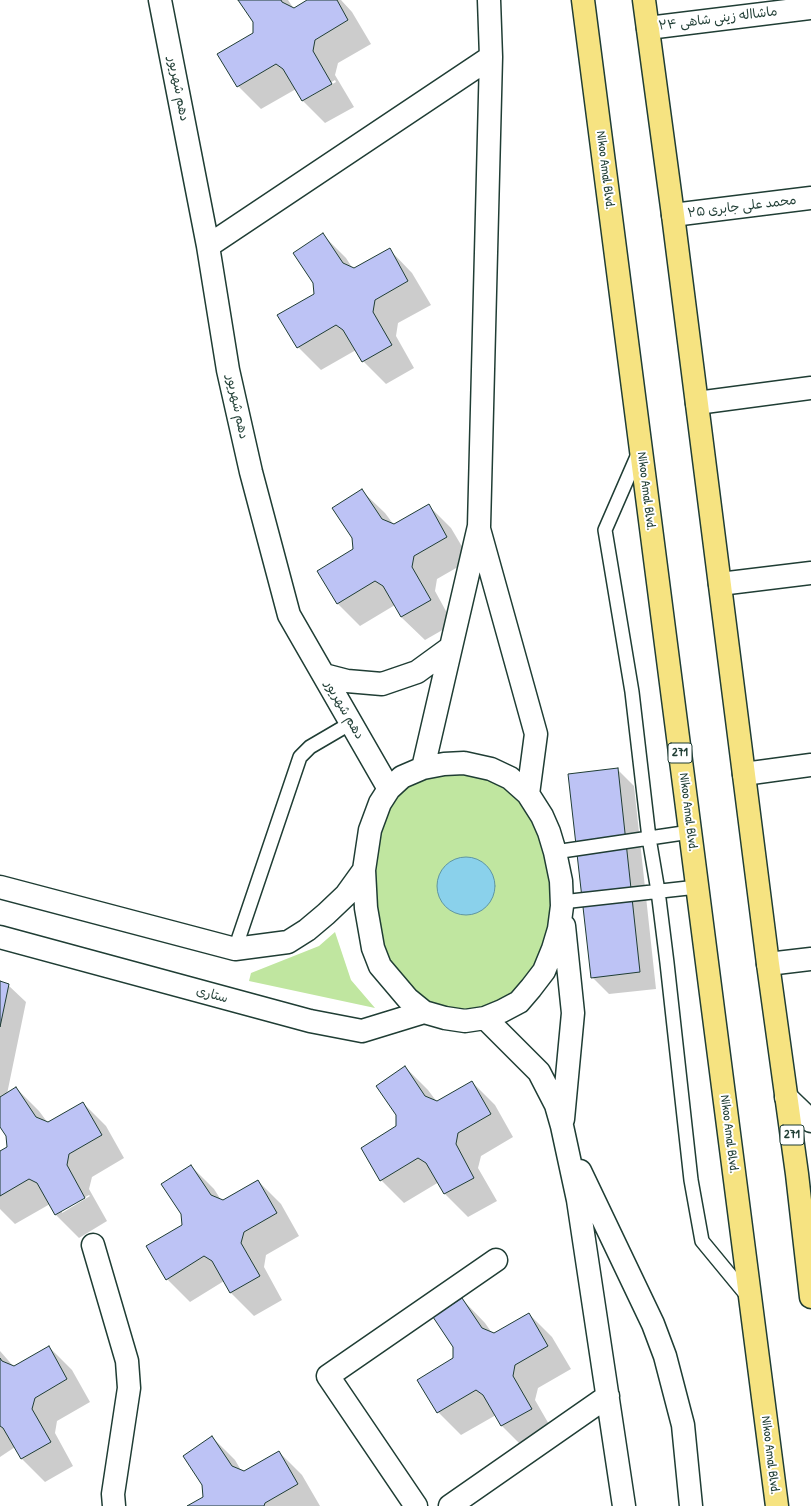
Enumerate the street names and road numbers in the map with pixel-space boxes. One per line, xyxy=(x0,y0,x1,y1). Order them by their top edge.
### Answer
street label: ماشااله زینی شاهی ۲۴ xyxy=(658,4,778,34)
street label: دهم شهریور xyxy=(164,55,192,123)
street label: Nikoo Amal Blvd. xyxy=(592,130,618,210)
street label: محمد علی جابری ۲۵ xyxy=(687,193,797,221)
street label: دهم شهریور xyxy=(223,373,251,441)
street label: Nikoo Amal Blvd. xyxy=(633,451,659,531)
street label: دهم شهریور xyxy=(321,678,367,742)
road number: 271 xyxy=(668,743,692,763)
street label: Nikoo Amal Blvd. xyxy=(675,772,701,852)
street label: ستاری xyxy=(194,983,230,1007)
street label: Nikoo Amal Blvd. xyxy=(716,1094,742,1174)
road number: 271 xyxy=(780,1125,804,1145)
street label: Nikoo Amal Blvd. xyxy=(757,1415,783,1495)

